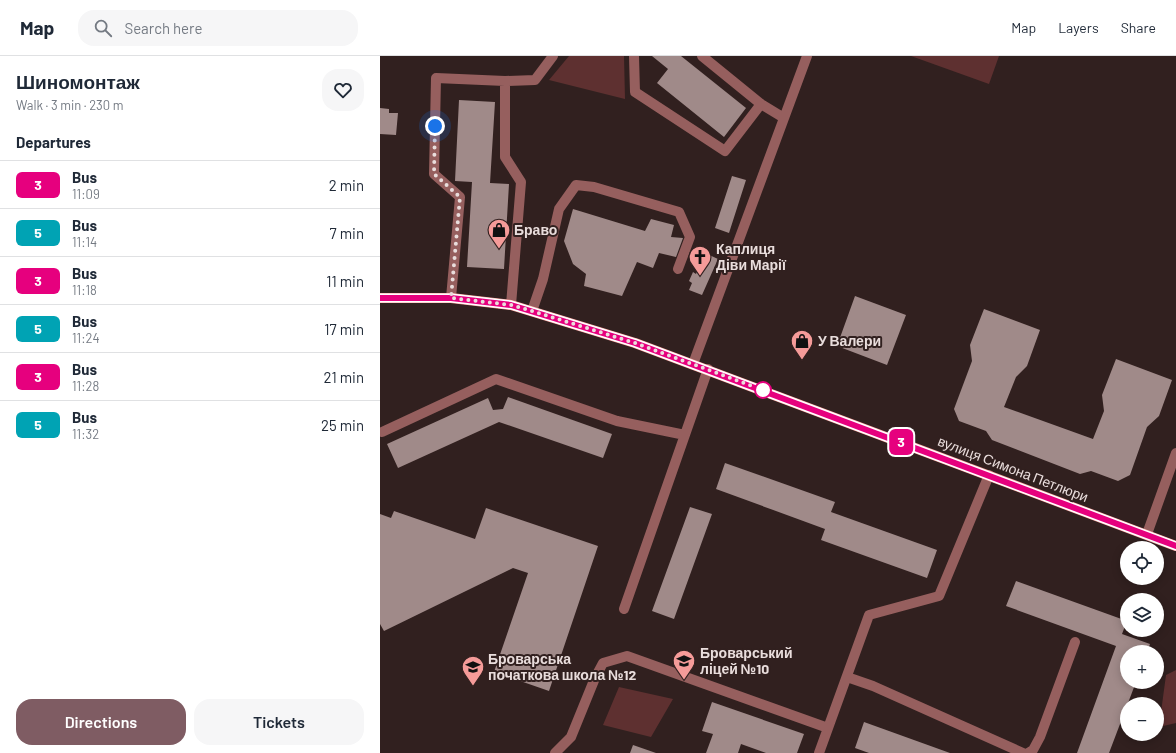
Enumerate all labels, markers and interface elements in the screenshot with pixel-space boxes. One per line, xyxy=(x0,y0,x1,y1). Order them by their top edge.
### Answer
search box xyxy=(78,10,358,46)
text: Map xyxy=(20,16,54,39)
icon: search xyxy=(92,17,114,39)
text: Search here xyxy=(124,19,202,37)
text: Map xyxy=(1011,19,1036,36)
text: Layers xyxy=(1058,19,1099,36)
text: Share xyxy=(1121,19,1156,36)
button: heart xyxy=(322,69,364,111)
text: Шиномонтаж xyxy=(16,70,140,93)
text: Walk · 3 min · 230 m xyxy=(16,97,123,113)
your location xyxy=(425,116,445,136)
text: Departures xyxy=(16,133,91,151)
text: Bus xyxy=(72,168,97,186)
text: 3 xyxy=(34,176,42,193)
text: 2 min xyxy=(329,176,364,194)
text: 11:09 xyxy=(72,186,100,202)
text: Bus xyxy=(72,216,97,234)
shop icon: Браво xyxy=(486,217,512,250)
place label: Браво xyxy=(514,221,557,238)
text: 5 xyxy=(34,224,42,241)
text: 7 min xyxy=(330,224,364,242)
text: 11:14 xyxy=(72,234,97,250)
place label: Каплиця Діви Марії xyxy=(716,240,787,273)
church icon: Каплиця Діви Марії xyxy=(687,244,713,277)
text: Bus xyxy=(72,264,97,282)
text: 3 xyxy=(34,272,42,289)
text: 11 min xyxy=(326,272,364,290)
text: 11:18 xyxy=(72,282,97,298)
text: Bus xyxy=(72,312,97,330)
text: 5 xyxy=(34,320,42,337)
text: 17 min xyxy=(324,320,364,338)
shop icon: У Валери xyxy=(789,328,815,361)
text: 11:24 xyxy=(72,330,100,346)
place label: У Валери xyxy=(818,332,881,349)
text: Bus xyxy=(72,360,97,378)
text: 3 xyxy=(34,368,42,385)
text: 21 min xyxy=(324,368,364,386)
text: 11:28 xyxy=(72,378,99,394)
unlabelled marker xyxy=(754,381,772,399)
text: Bus xyxy=(72,408,97,426)
text: 5 xyxy=(34,416,42,433)
text: 25 min xyxy=(321,416,364,434)
text: 11:32 xyxy=(72,426,99,442)
line badge: 3 xyxy=(888,429,914,455)
street label: вулиця Симона Петлюри xyxy=(936,432,1091,505)
text: 3 xyxy=(897,433,905,450)
map controls xyxy=(1120,541,1164,741)
button: locate xyxy=(1120,541,1164,585)
button: layers xyxy=(1120,593,1164,637)
place label: Броварський ліцей №10 xyxy=(700,644,793,677)
button: + xyxy=(1120,645,1164,689)
school or university icon: Броварський ліцей №10 xyxy=(671,648,697,681)
place label: Броварська початкова школа №12 xyxy=(488,650,637,683)
school or university icon: Броварська початкова школа №12 xyxy=(460,654,486,687)
button: − xyxy=(1120,697,1164,741)
button: Directions xyxy=(16,699,186,745)
button: Tickets xyxy=(194,699,364,745)

